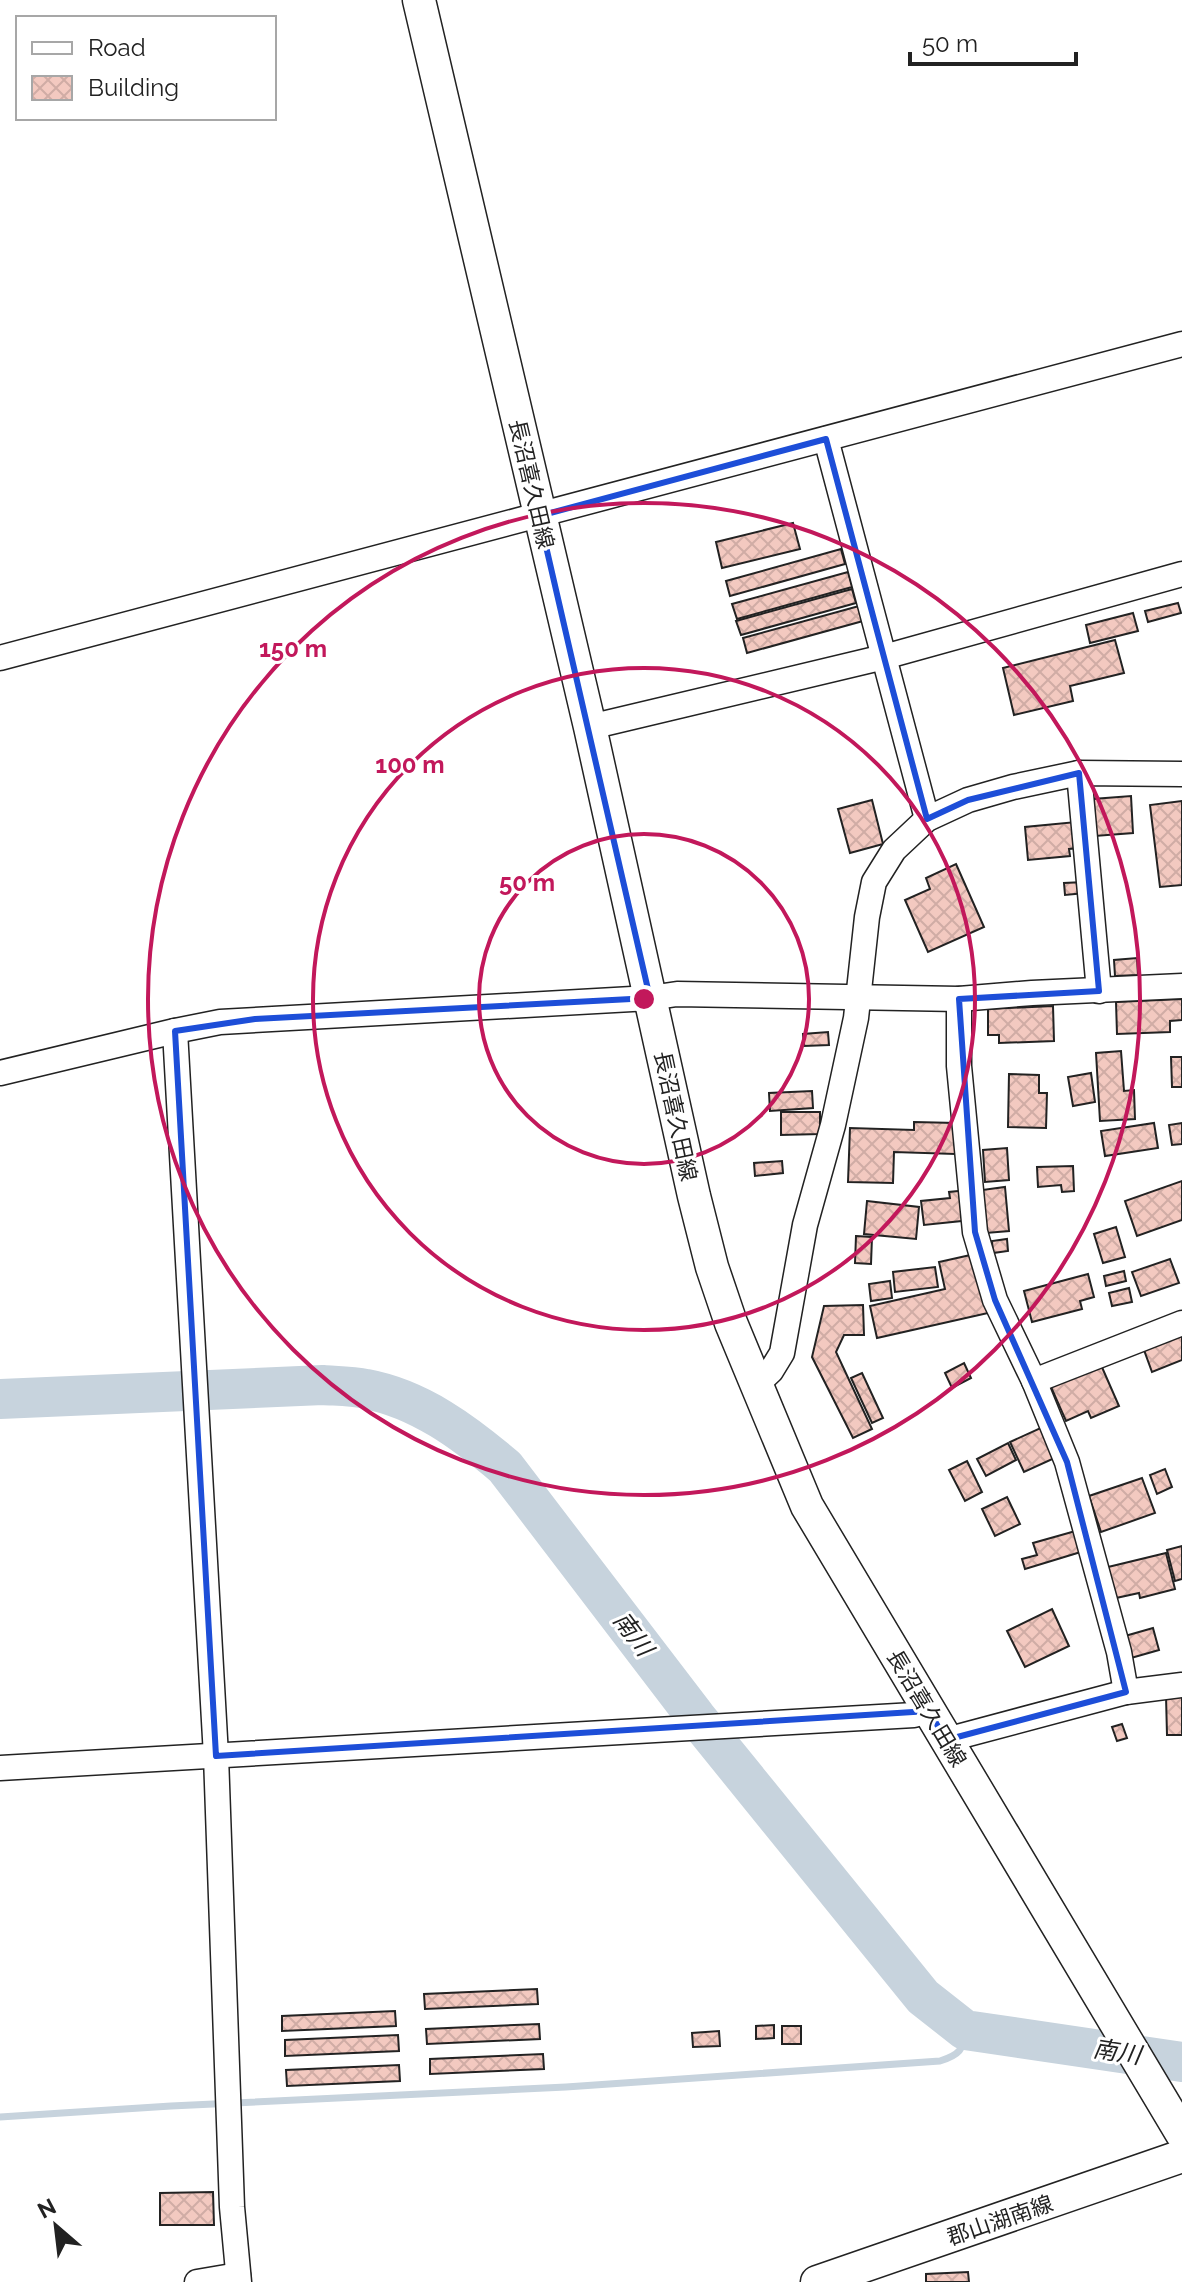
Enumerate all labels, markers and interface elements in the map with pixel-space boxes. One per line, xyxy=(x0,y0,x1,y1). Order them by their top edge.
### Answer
legend xyxy=(16,16,276,120)
scale bar xyxy=(910,16,1076,66)
text: 50 m xyxy=(922,29,978,58)
text: Road xyxy=(88,33,146,62)
text: Building xyxy=(88,73,179,102)
street label: 長沼喜久田線 xyxy=(504,417,560,551)
text: 150 m xyxy=(259,634,327,663)
text: 100 m xyxy=(375,750,445,779)
text: 50 m xyxy=(499,868,555,897)
centre of rings xyxy=(630,985,658,1013)
street label: 長沼喜久田線 xyxy=(650,1049,702,1183)
water label: 南川 xyxy=(607,1606,661,1664)
street label: 長沼喜久田線 xyxy=(882,1645,972,1771)
water label: 南川 xyxy=(1091,2033,1146,2070)
north arrow xyxy=(16,2186,96,2266)
street label: 郡山湖南線 xyxy=(944,2190,1056,2250)
text: N xyxy=(33,2193,60,2224)

